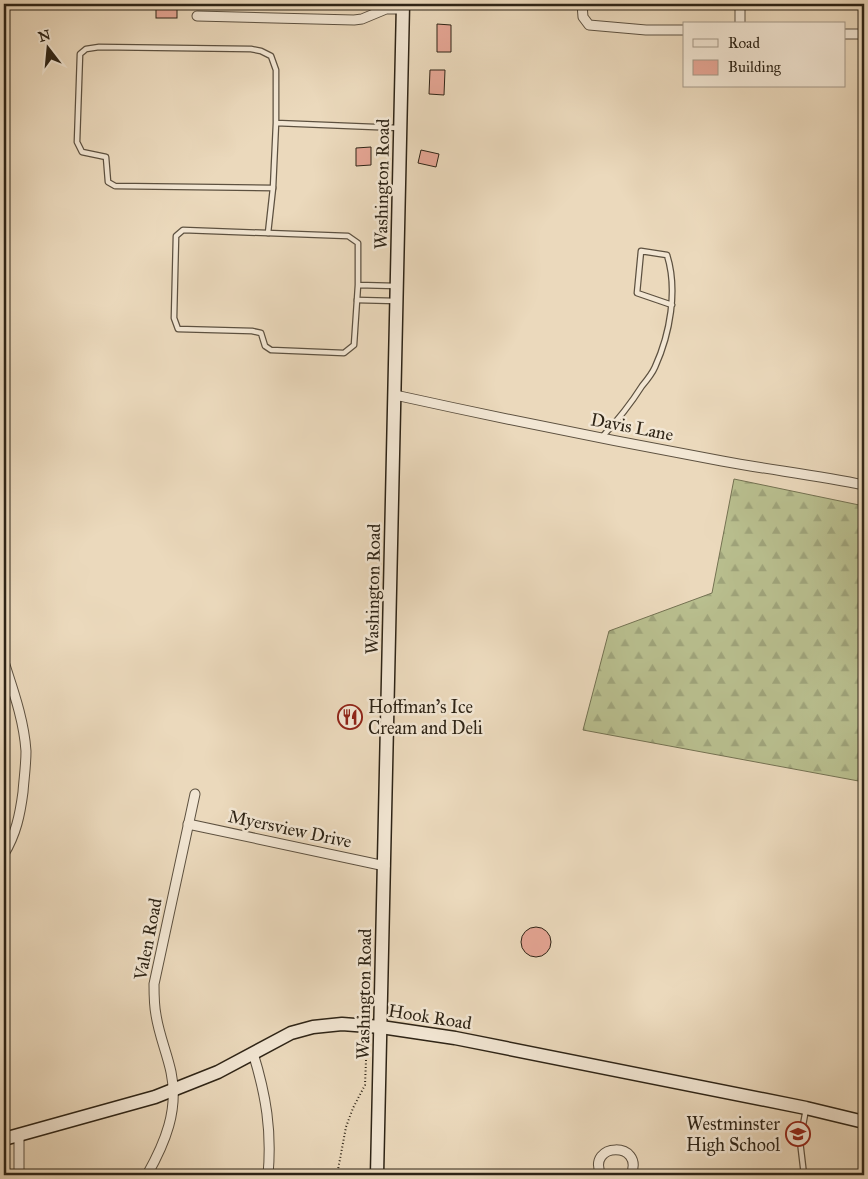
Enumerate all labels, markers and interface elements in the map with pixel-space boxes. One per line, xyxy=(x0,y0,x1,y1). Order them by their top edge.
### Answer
north arrow xyxy=(22,22,72,72)
legend xyxy=(683,22,846,88)
text: N xyxy=(37,26,53,46)
text: Road xyxy=(728,34,760,52)
text: Building xyxy=(728,58,782,76)
street label: Washington Road xyxy=(370,118,395,250)
street label: Davis Lane xyxy=(589,408,675,446)
street label: Washington Road xyxy=(361,523,386,655)
place label: Hoffman's Ice Cream and Deli xyxy=(368,696,483,739)
restaurant icon: Hoffman's Ice Cream and Deli xyxy=(337,704,363,730)
street label: Myersview Drive xyxy=(226,805,354,853)
street label: Valen Road xyxy=(129,896,167,983)
street label: Washington Road xyxy=(352,928,377,1060)
street label: Hook Road xyxy=(387,1000,473,1034)
place label: Westminster High School xyxy=(686,1113,780,1157)
school or university icon: Westminster High School xyxy=(785,1121,811,1147)

